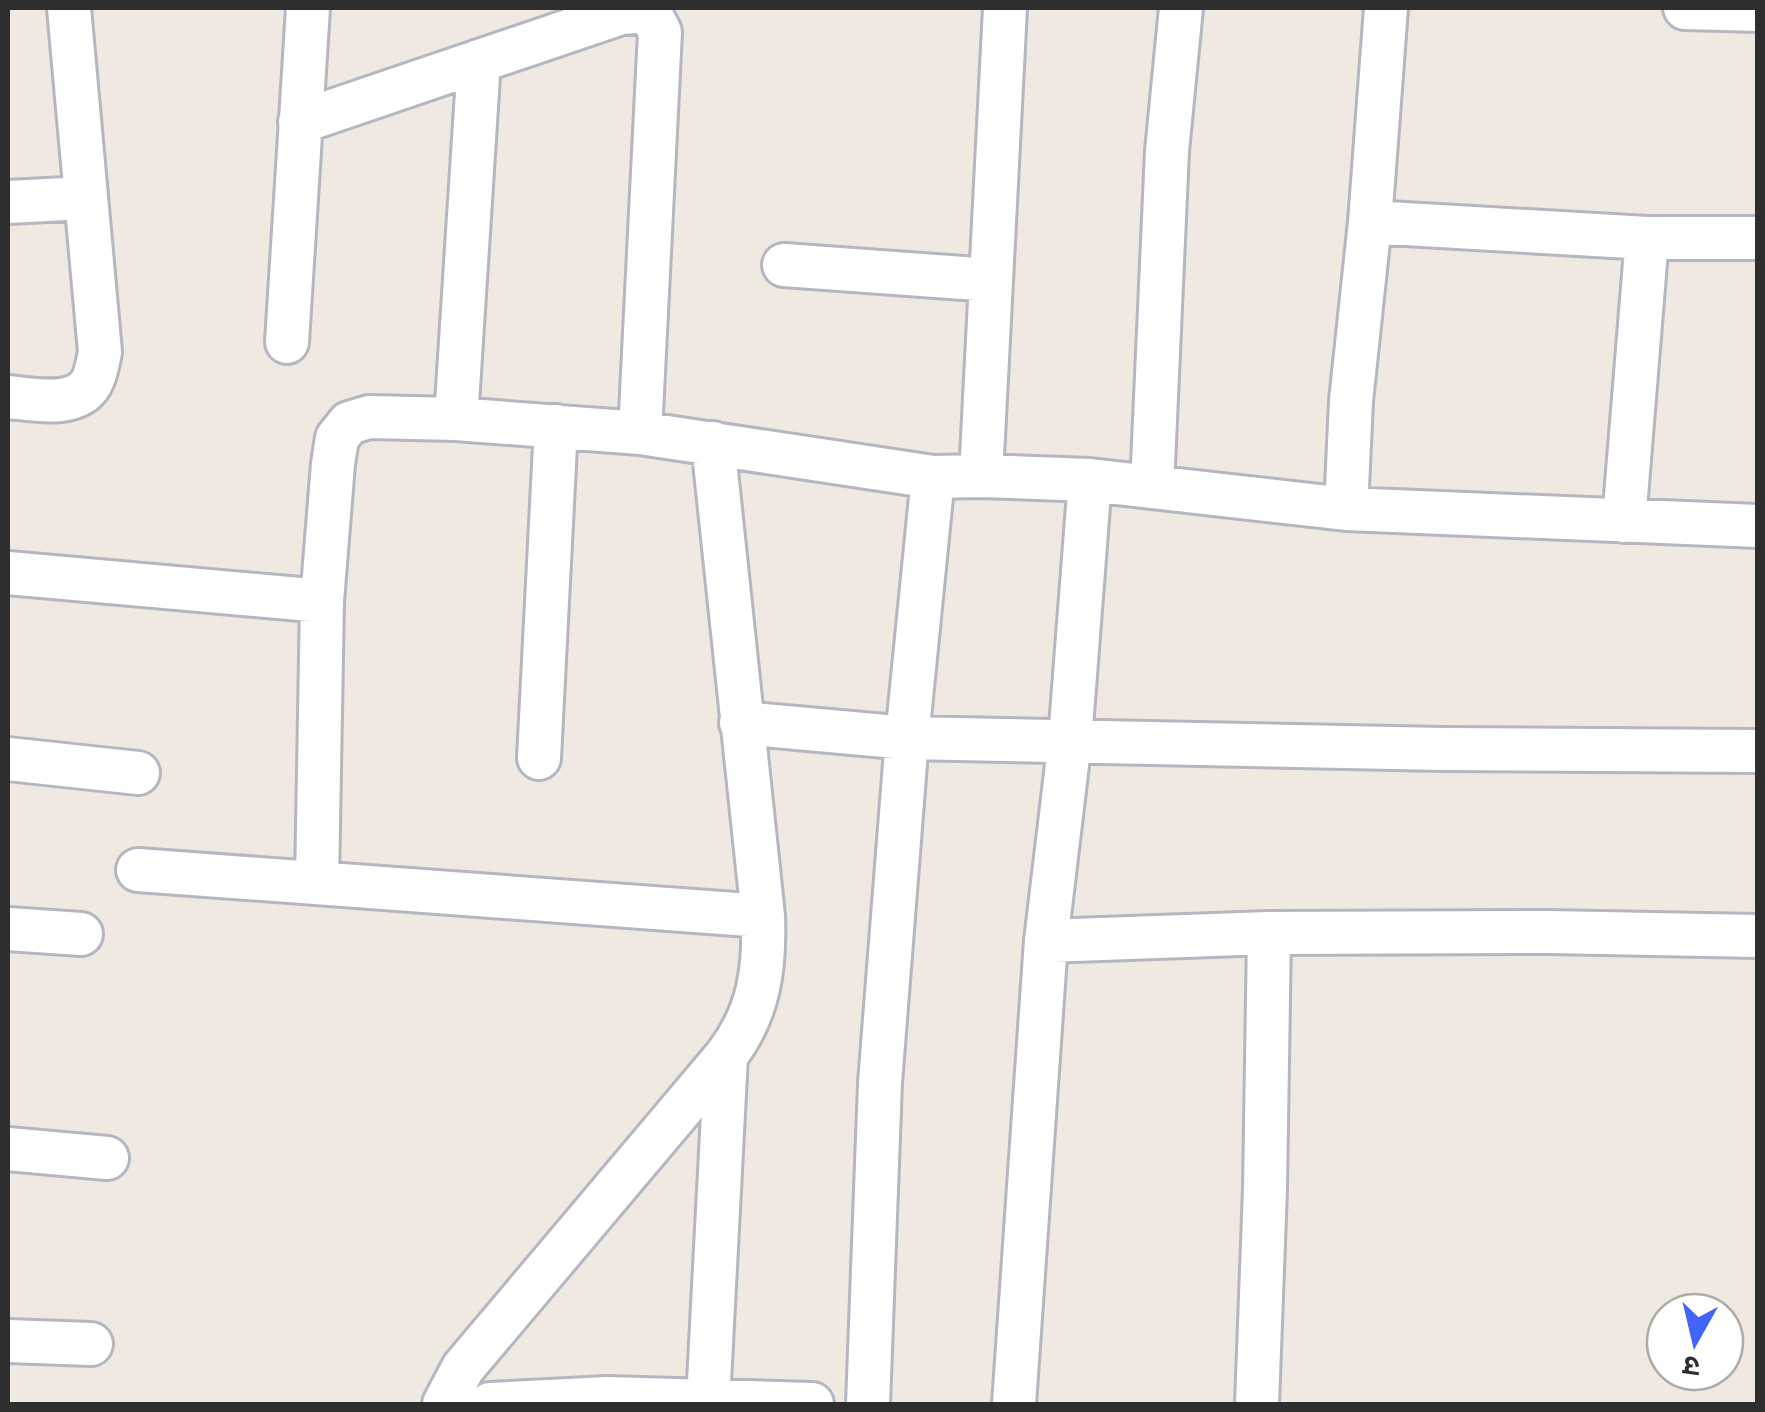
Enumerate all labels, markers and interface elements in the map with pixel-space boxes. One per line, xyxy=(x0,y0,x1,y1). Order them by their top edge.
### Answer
north arrow xyxy=(1645,1292,1745,1392)
text: उ xyxy=(1680,1348,1702,1387)

